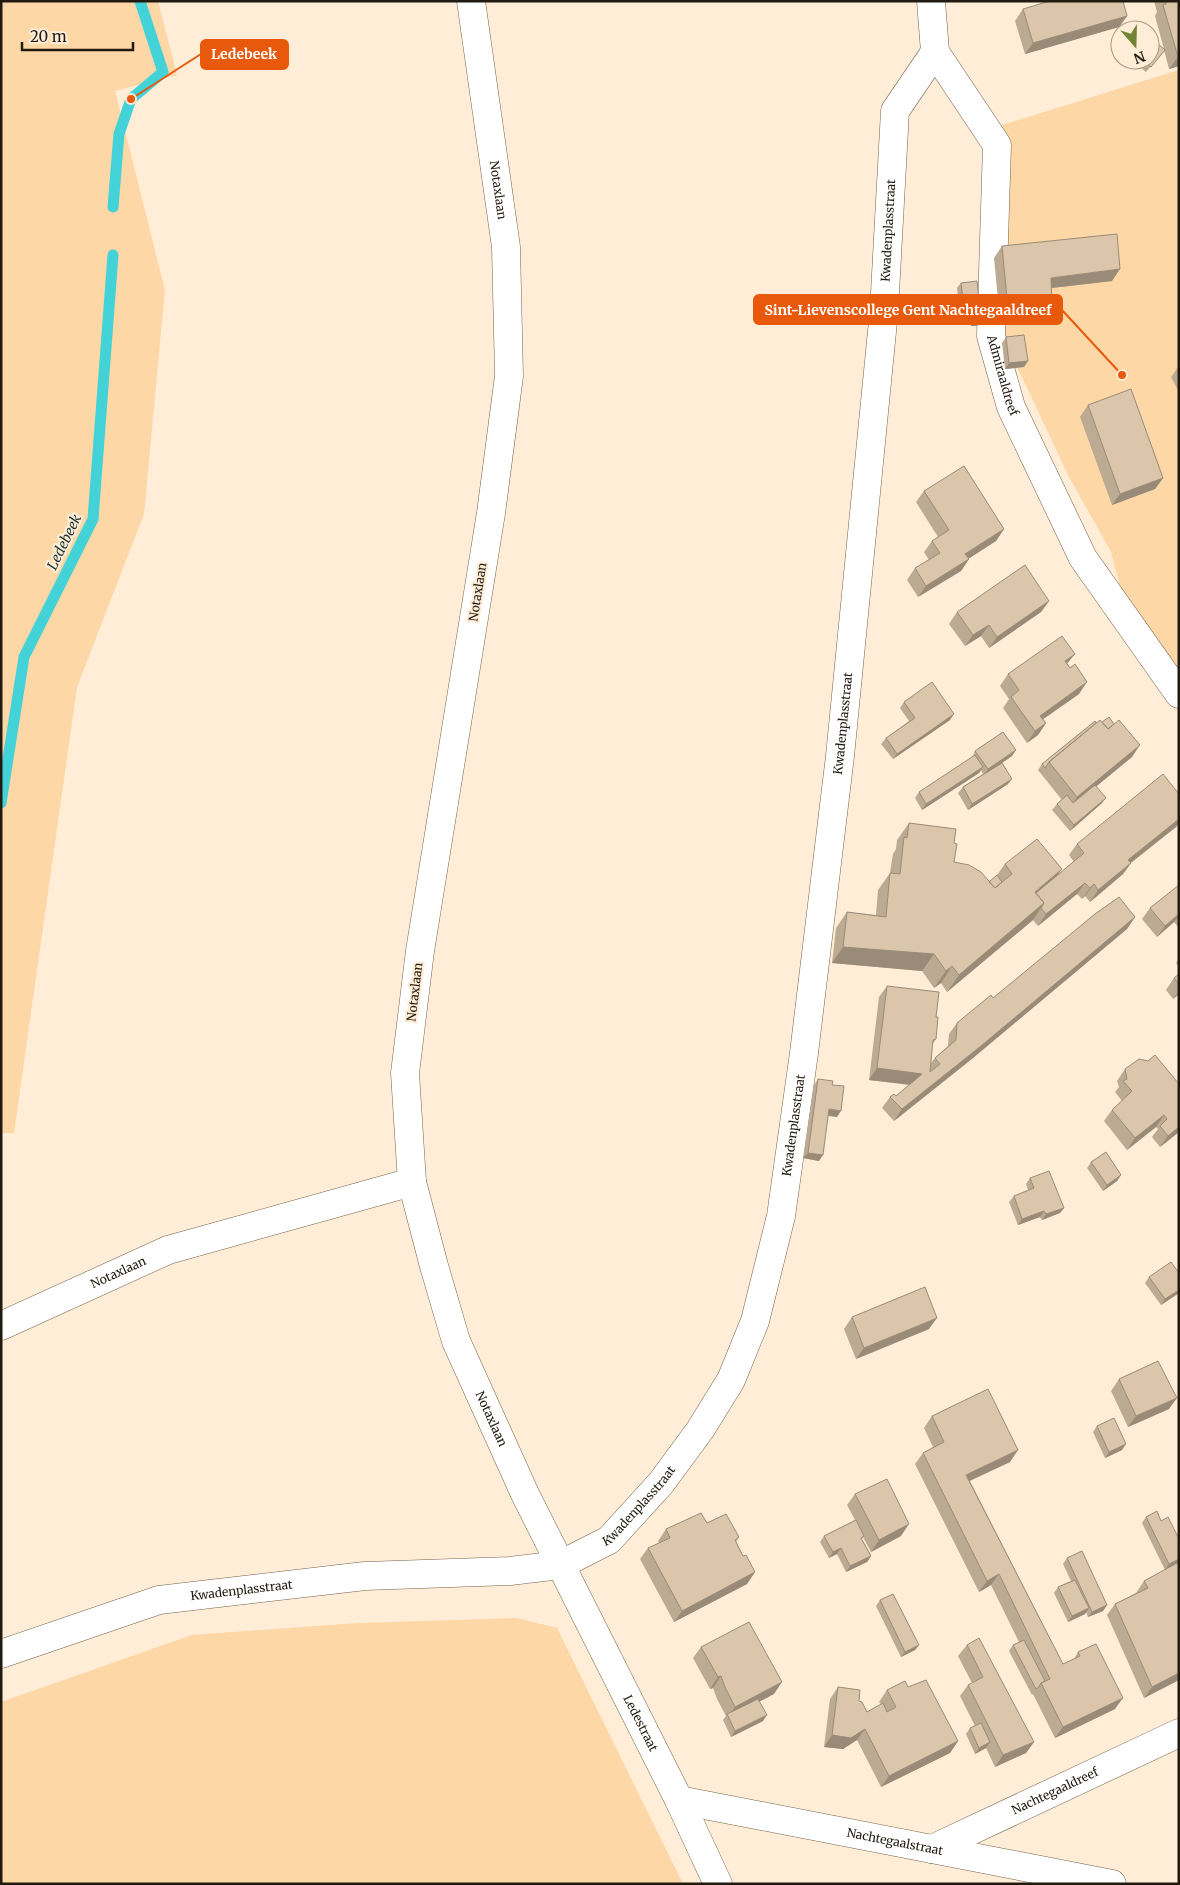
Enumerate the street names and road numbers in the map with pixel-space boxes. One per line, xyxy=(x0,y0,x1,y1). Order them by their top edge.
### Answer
street label: Notaxlaan xyxy=(487,160,510,220)
street label: Kwadenplasstraat xyxy=(878,179,898,282)
street label: Admiraaldreef xyxy=(984,332,1022,418)
street label: Notaxlaan xyxy=(465,561,490,622)
street label: Kwadenplasstraat xyxy=(830,671,855,775)
street label: Notaxlaan xyxy=(403,962,426,1022)
street label: Kwadenplasstraat xyxy=(779,1073,808,1177)
street label: Notaxlaan xyxy=(88,1253,148,1291)
street label: Notaxlaan xyxy=(473,1389,511,1449)
street label: Kwadenplasstraat xyxy=(600,1462,678,1549)
street label: Kwadenplasstraat xyxy=(190,1576,294,1603)
street label: Ledestraat xyxy=(620,1692,661,1754)
street label: Nachtegaaldreef xyxy=(1009,1764,1101,1817)
street label: Nachtegaalstraat xyxy=(846,1825,945,1858)

